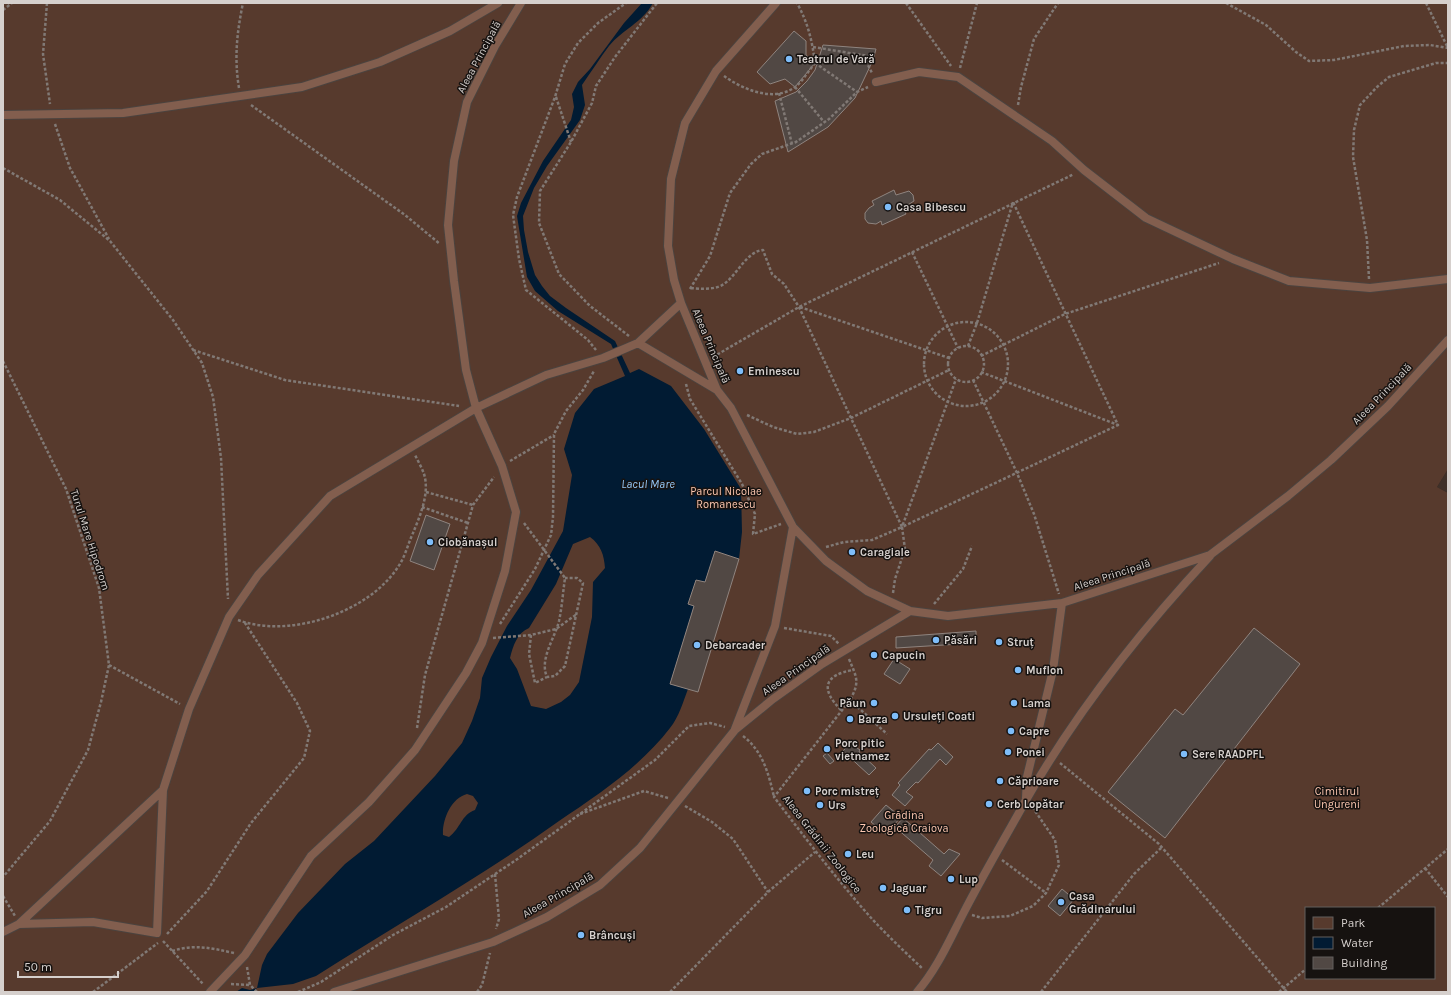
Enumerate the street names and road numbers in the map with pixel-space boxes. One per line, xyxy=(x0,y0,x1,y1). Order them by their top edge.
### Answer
street label: Aleea Principală xyxy=(455,19,503,95)
street label: Aleea Principală xyxy=(689,307,733,385)
street label: Aleea Principală xyxy=(1350,361,1414,427)
street label: Turul Mare Hipodrom xyxy=(68,488,112,592)
street label: Aleea Principală xyxy=(1072,556,1152,594)
street label: Aleea Principală xyxy=(760,642,832,698)
street label: Aleea Grădinii Zoologice xyxy=(780,793,864,896)
street label: Aleea Principală xyxy=(520,869,596,921)

